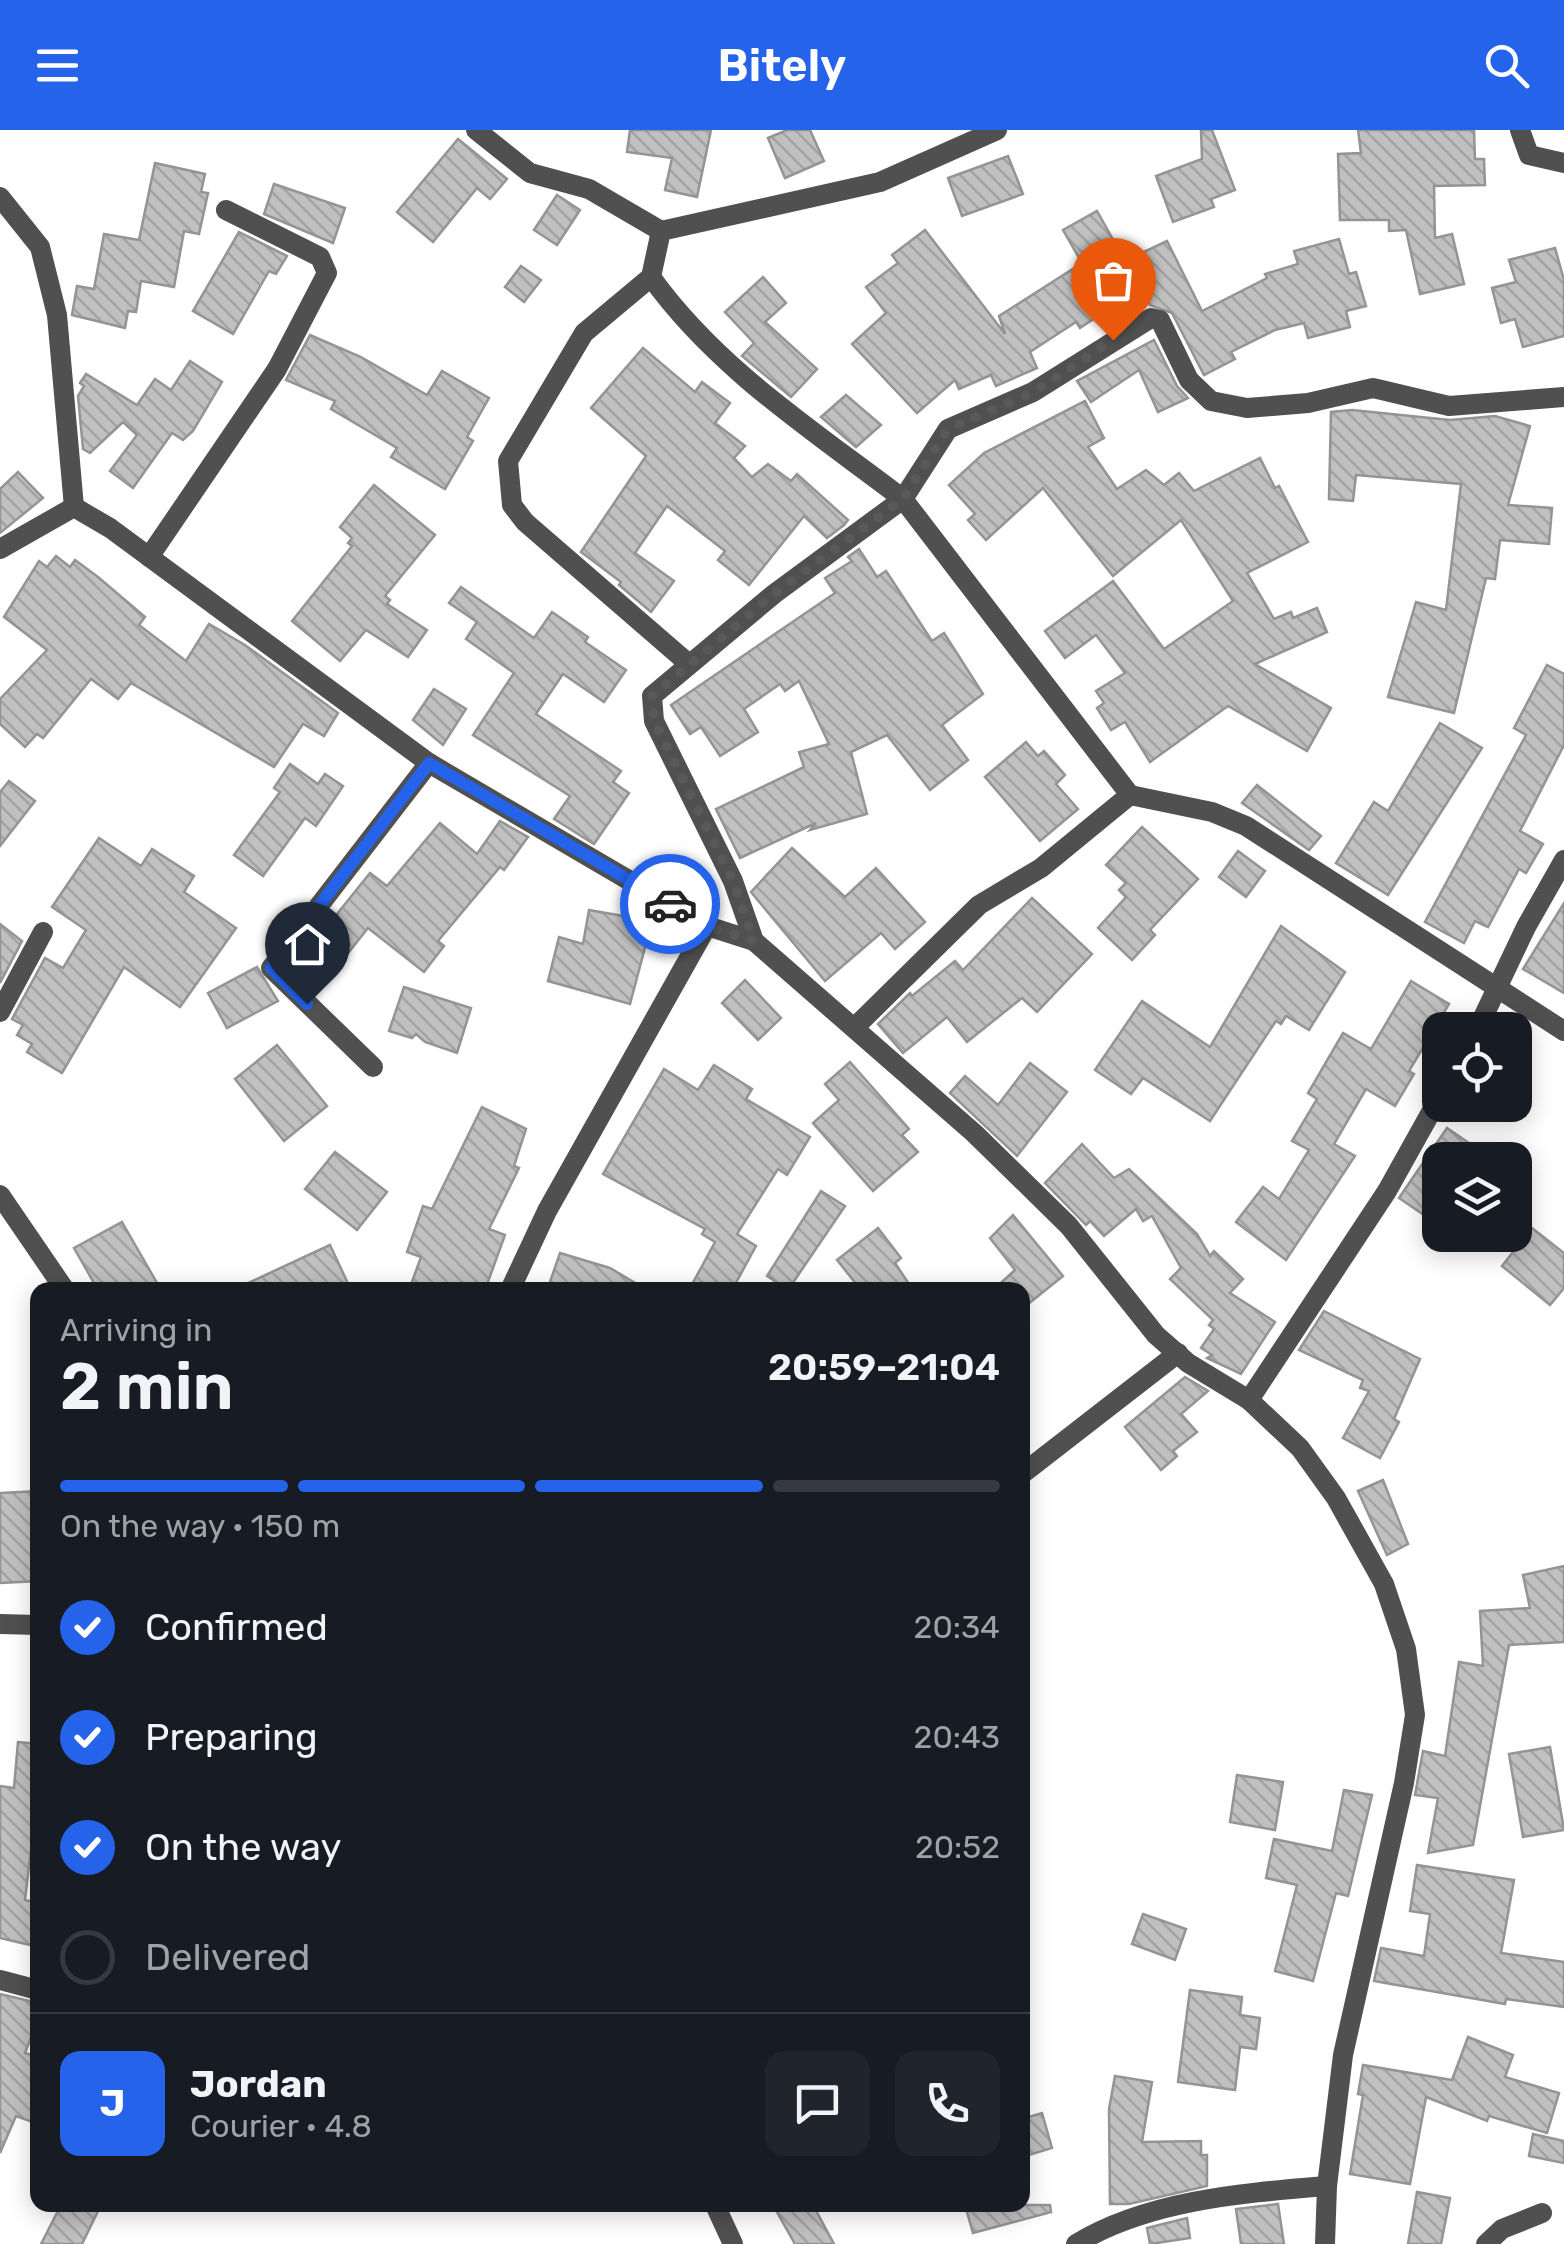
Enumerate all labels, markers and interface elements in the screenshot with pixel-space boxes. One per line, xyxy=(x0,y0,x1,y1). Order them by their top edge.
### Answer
icon: menu xyxy=(30,38,85,93)
icon: search xyxy=(1479,38,1534,93)
text: Bitely xyxy=(718,39,846,92)
pin xyxy=(1071,238,1156,341)
icon: bag xyxy=(1086,253,1141,308)
courier xyxy=(620,854,720,954)
icon: car xyxy=(643,877,698,932)
pin xyxy=(265,902,350,1005)
icon: home xyxy=(280,917,335,972)
map controls xyxy=(1422,1012,1532,1252)
button: locate xyxy=(1422,1012,1532,1122)
button: layers xyxy=(1422,1142,1532,1252)
text: Arriving in xyxy=(60,1311,212,1349)
text: 20:59–21:04 xyxy=(768,1344,1000,1390)
text: 2 min xyxy=(60,1348,234,1425)
text: On the way · 150 m xyxy=(60,1507,340,1545)
icon: check xyxy=(60,1600,115,1655)
text: Confirmed xyxy=(145,1604,328,1650)
text: 20:34 xyxy=(914,1608,1000,1646)
icon: check xyxy=(60,1710,115,1765)
text: Preparing xyxy=(145,1714,318,1760)
text: 20:43 xyxy=(914,1718,1000,1756)
icon: check xyxy=(60,1820,115,1875)
text: On the way xyxy=(145,1824,341,1870)
text: 20:52 xyxy=(915,1828,1000,1866)
text: Delivered xyxy=(145,1934,310,1980)
button: chat xyxy=(765,2051,870,2156)
button: phone xyxy=(895,2051,1000,2156)
text: Jordan xyxy=(190,2061,327,2107)
text: J xyxy=(100,2080,125,2126)
text: Courier · 4.8 xyxy=(190,2107,372,2145)

